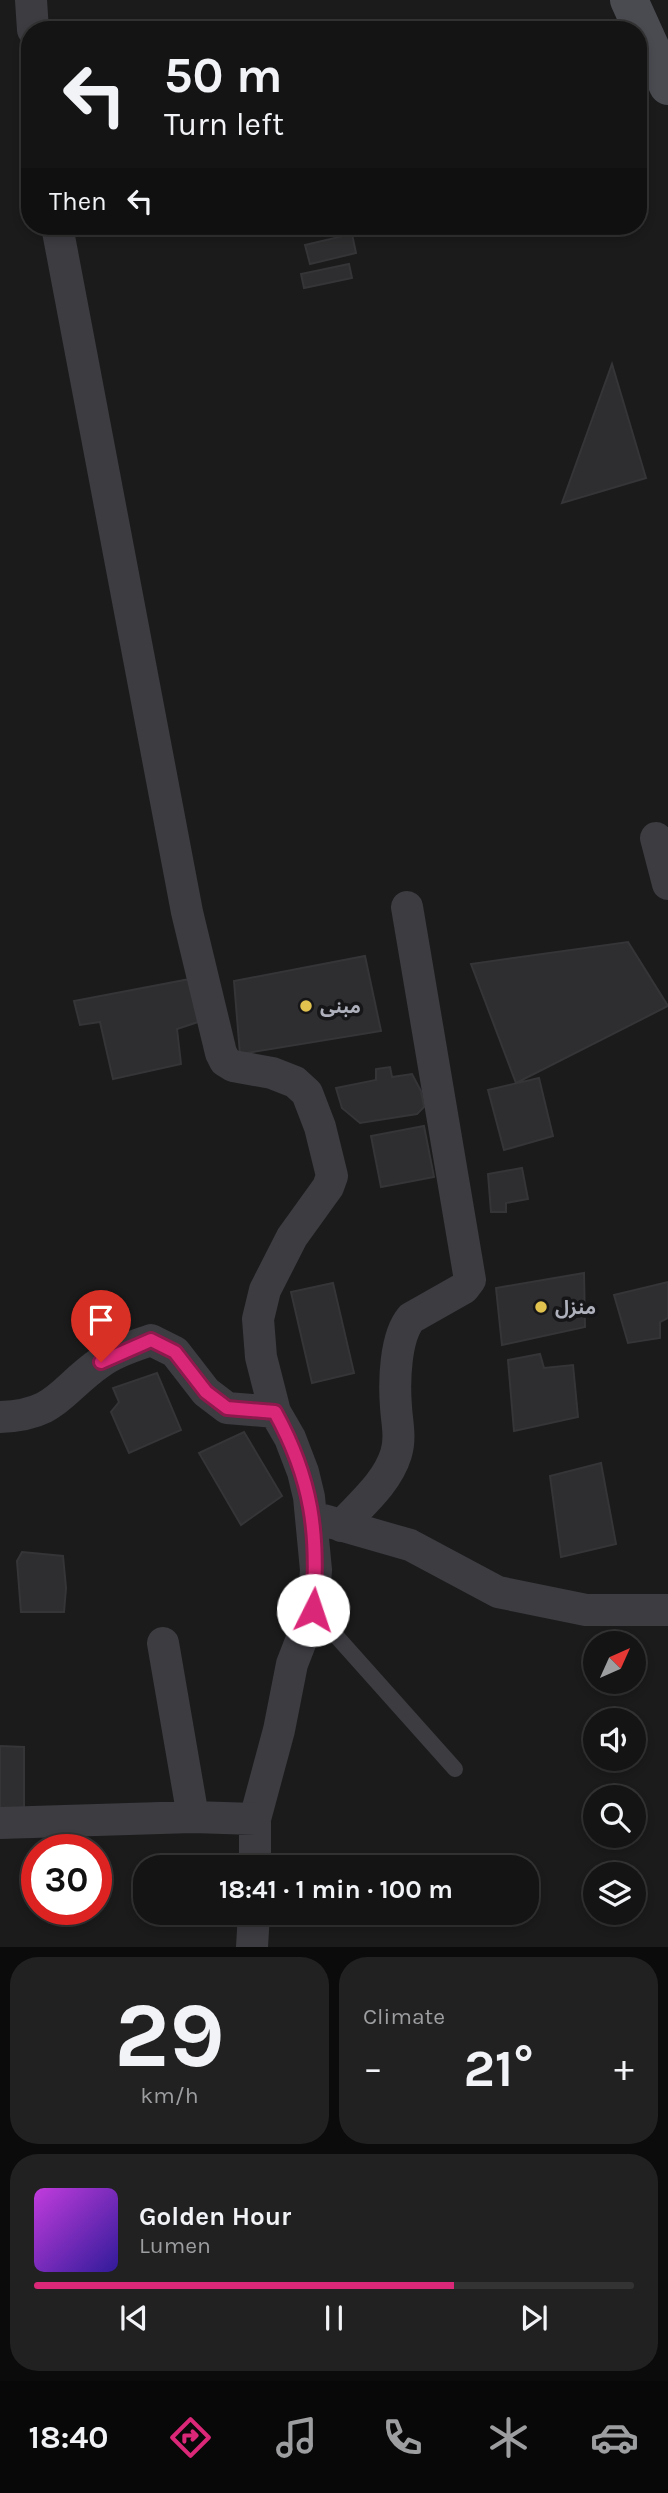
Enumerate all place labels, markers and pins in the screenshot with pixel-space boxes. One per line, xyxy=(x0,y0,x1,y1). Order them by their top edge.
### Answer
place label: مبنى xyxy=(320,996,361,1018)
marker: مبنى xyxy=(298,998,314,1014)
pin xyxy=(71,1290,131,1362)
place label: منزل xyxy=(555,1297,596,1319)
marker: منزل xyxy=(533,1299,549,1315)

